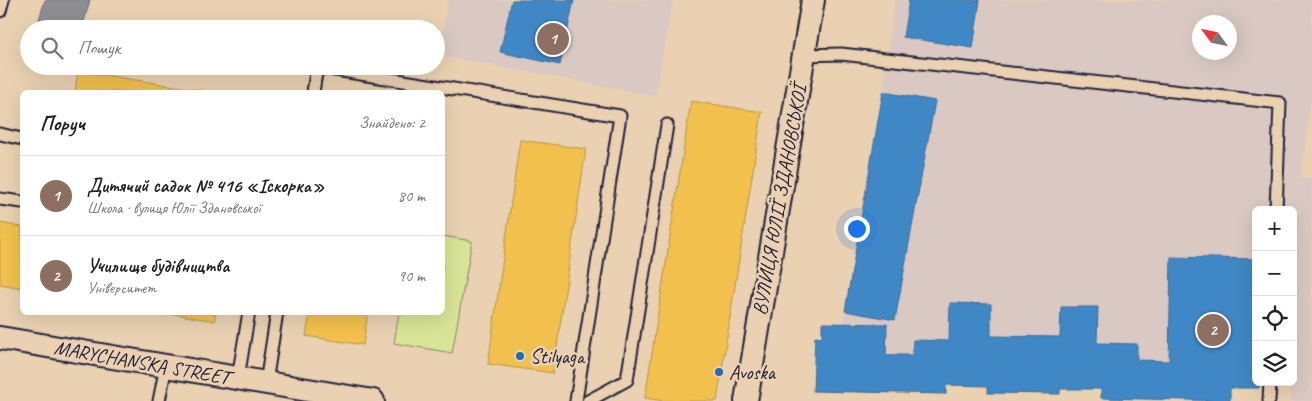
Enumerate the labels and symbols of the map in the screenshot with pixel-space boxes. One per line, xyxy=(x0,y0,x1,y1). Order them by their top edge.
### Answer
north arrow xyxy=(1192,15,1237,60)
pin: 1 xyxy=(537,20,569,58)
street label: ВУЛИЦЯ ЮЛІЇ ЗДАНОВСЬКОЇ xyxy=(747,78,813,317)
your location xyxy=(844,216,870,242)
pin: 2 xyxy=(1197,311,1229,349)
street label: MARYCHANSKA STREET xyxy=(52,335,236,391)
place label: Stilyaga xyxy=(530,344,586,369)
marker: Stilyaga xyxy=(514,350,526,362)
place label: Avoska xyxy=(729,360,777,385)
marker: Avoska xyxy=(713,366,725,378)

